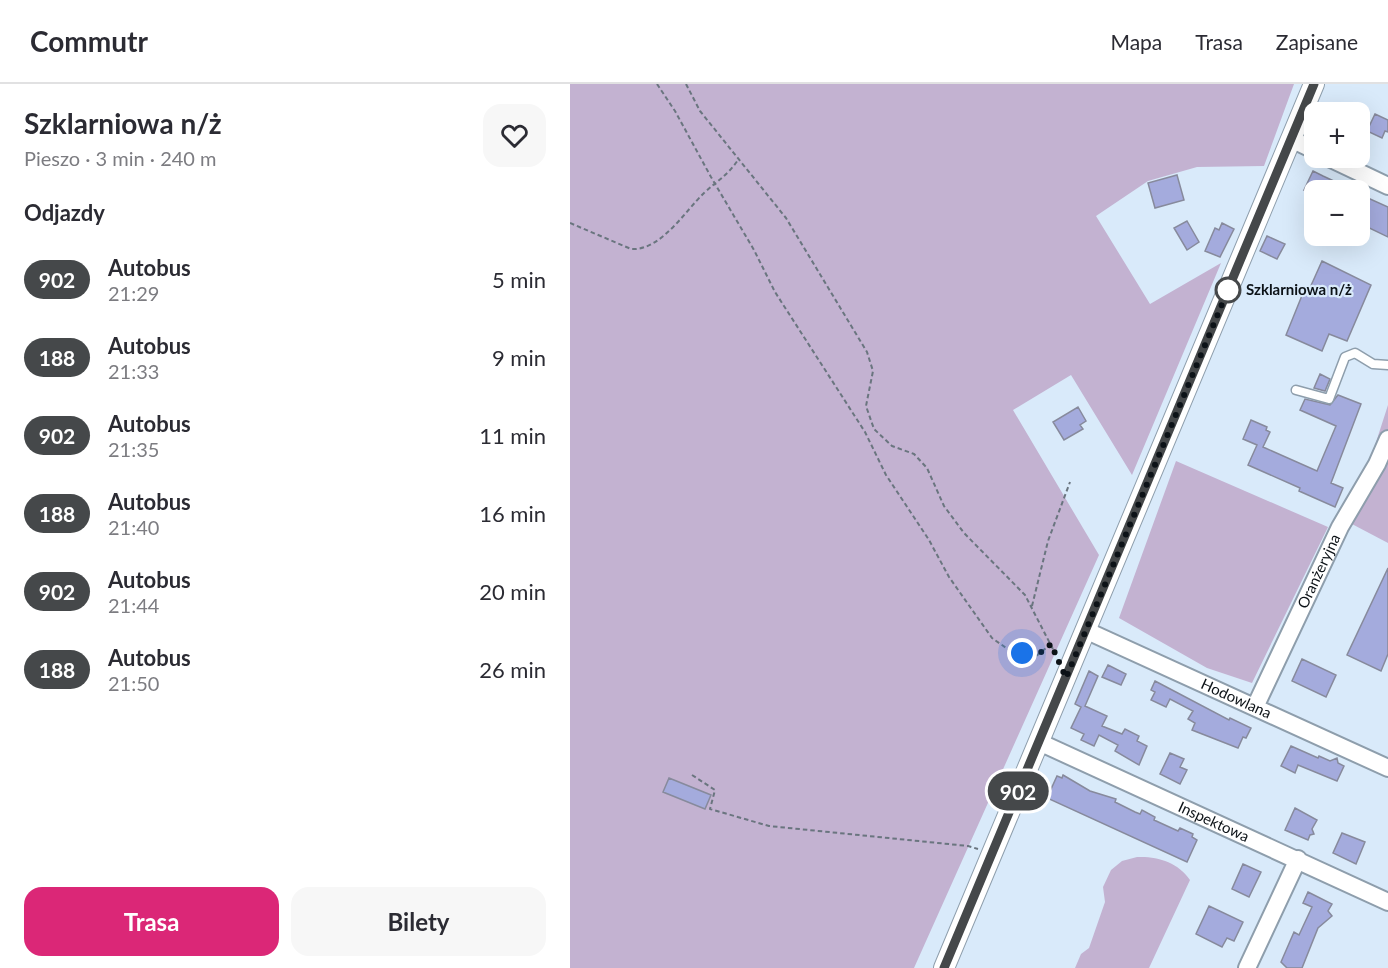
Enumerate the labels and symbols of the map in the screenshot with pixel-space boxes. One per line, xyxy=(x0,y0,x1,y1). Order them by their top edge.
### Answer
marker: Szklarniowa n/ż xyxy=(1215,277,1241,303)
place label: Szklarniowa n/ż xyxy=(1246,280,1352,298)
street label: Oranżeryjna xyxy=(1293,531,1343,611)
your location xyxy=(1007,638,1037,668)
street label: Hodowlana xyxy=(1199,674,1274,722)
line badge: 902 xyxy=(984,772,1052,810)
street label: Inspektowa xyxy=(1176,797,1252,845)

